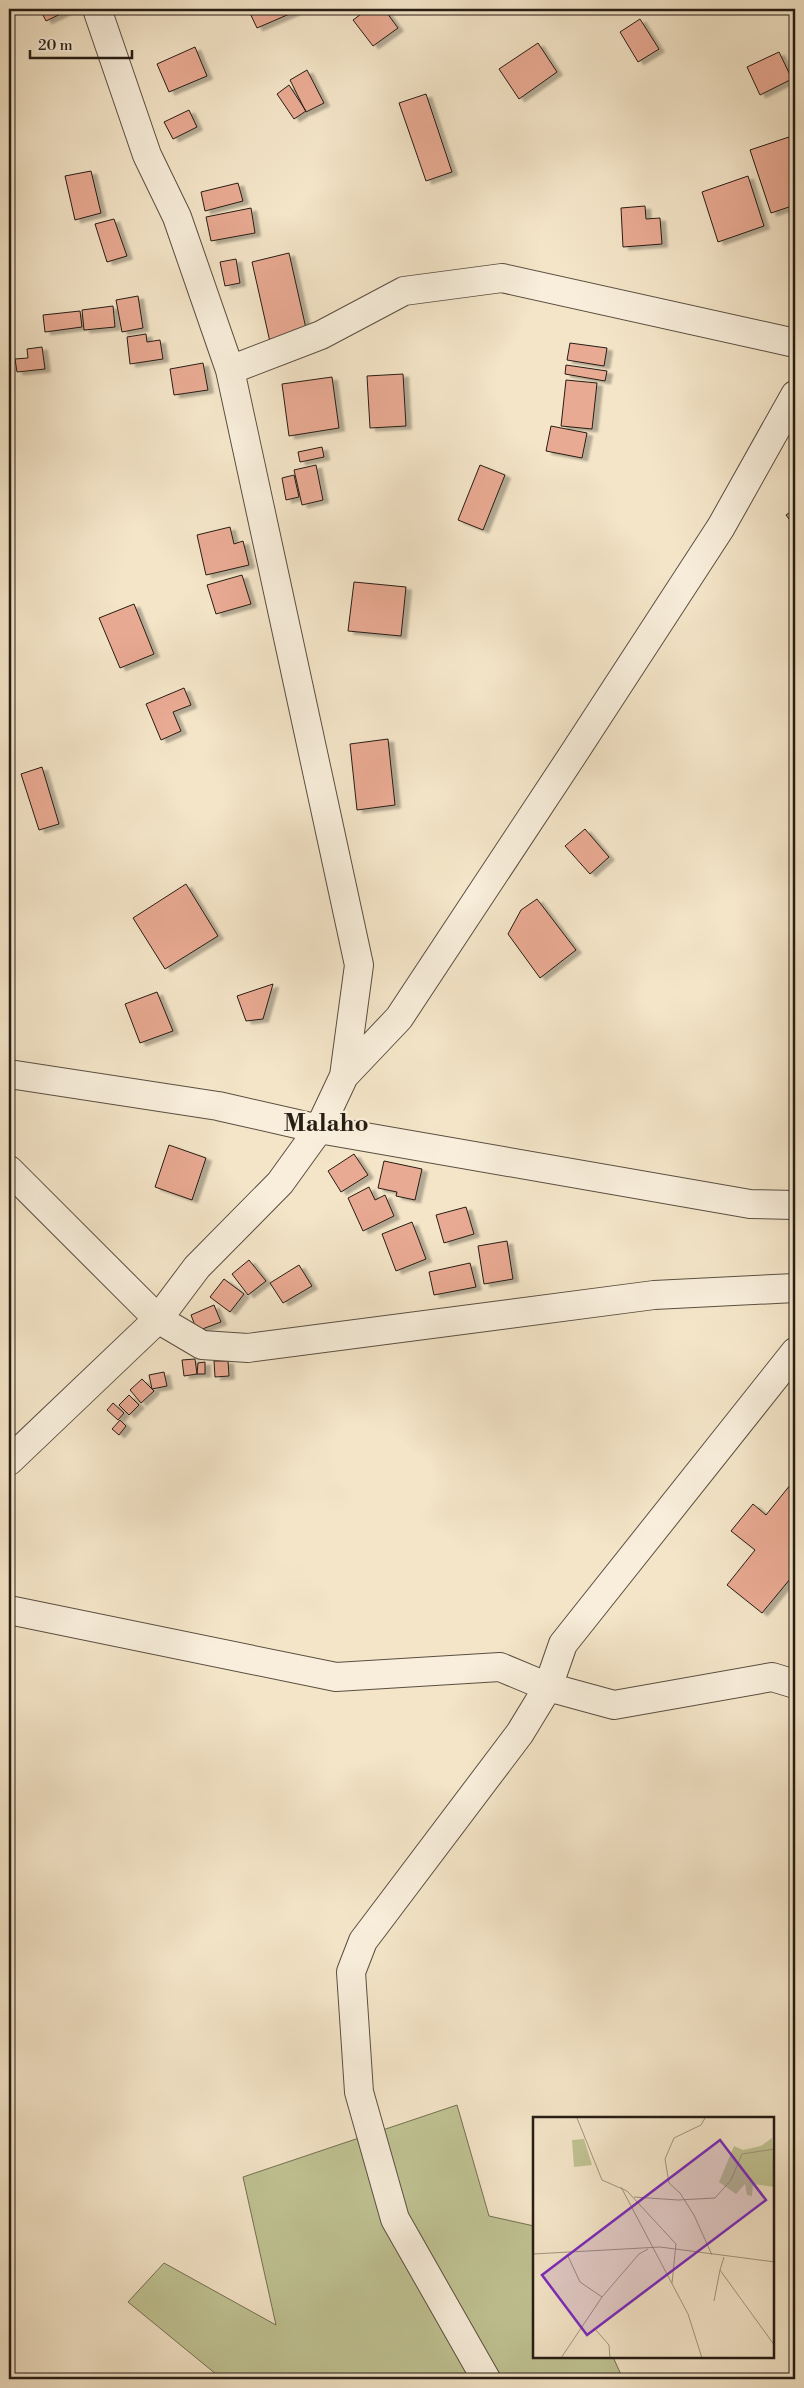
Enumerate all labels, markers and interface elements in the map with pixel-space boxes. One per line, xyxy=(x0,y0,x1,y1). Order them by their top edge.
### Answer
scale bar xyxy=(30,28,132,60)
text: 20 m xyxy=(38,36,73,55)
district label: Malaho xyxy=(283,1109,369,1139)
inset map xyxy=(533,2117,774,2358)

